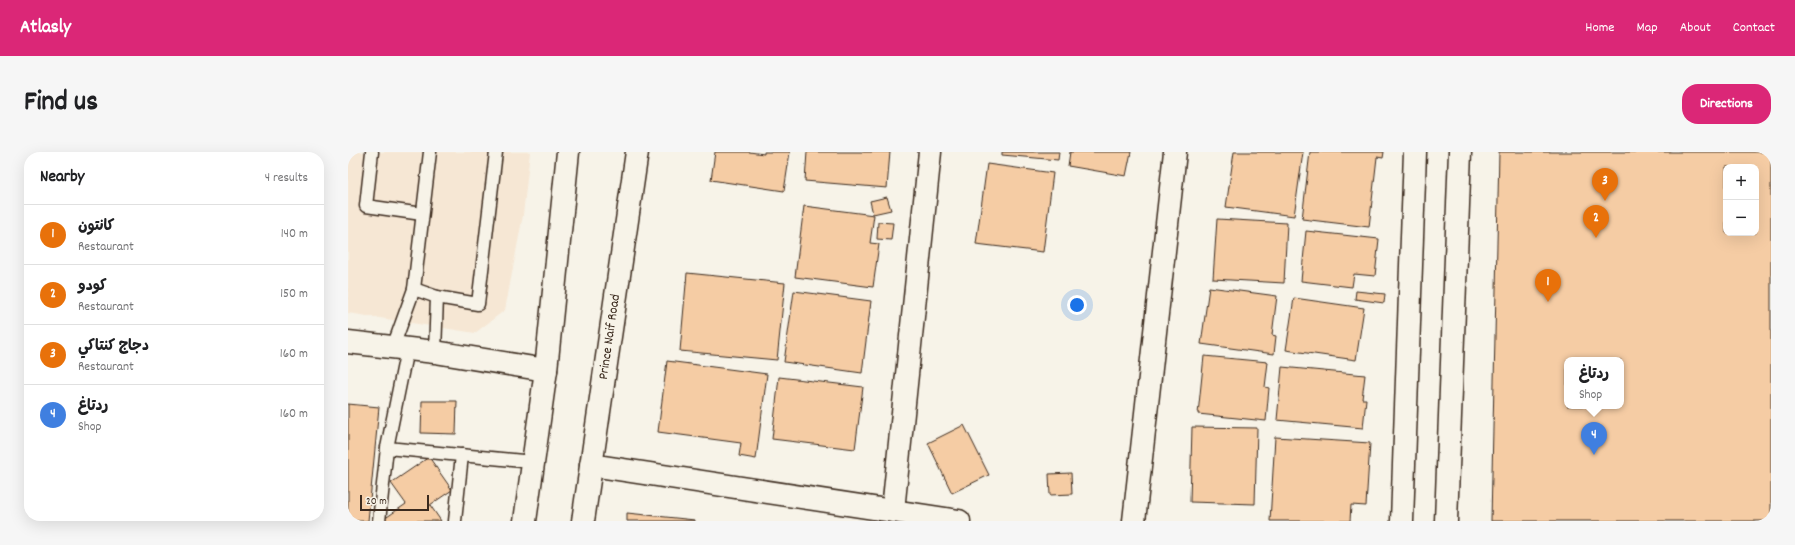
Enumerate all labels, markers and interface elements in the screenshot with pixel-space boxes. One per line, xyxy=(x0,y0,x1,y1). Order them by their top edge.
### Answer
text: Atlasly xyxy=(20,15,71,42)
text: Home xyxy=(1585,18,1614,38)
text: Map xyxy=(1636,18,1658,38)
text: About xyxy=(1680,18,1711,38)
text: Contact xyxy=(1733,18,1775,38)
text: Find us xyxy=(24,84,98,124)
button: Directions xyxy=(1682,84,1771,124)
map controls xyxy=(1723,164,1759,236)
button: + xyxy=(1723,164,1759,200)
text: Nearby xyxy=(40,166,84,190)
pin: 3 xyxy=(1592,168,1618,201)
text: 4 results xyxy=(265,169,308,188)
button: − xyxy=(1723,200,1759,236)
pin: 2 xyxy=(1583,205,1609,238)
text: كانتون xyxy=(78,216,114,238)
text: 1 xyxy=(52,225,54,244)
text: 140 m xyxy=(281,225,308,244)
text: Restaurant xyxy=(78,238,134,257)
pin: 1 xyxy=(1535,269,1561,302)
text: كودو xyxy=(78,276,107,298)
text: 2 xyxy=(50,285,56,304)
text: 150 m xyxy=(280,285,308,304)
street label: Prince Naif Road xyxy=(594,293,626,381)
your location xyxy=(1067,295,1087,315)
text: Restaurant xyxy=(78,298,134,317)
text: دجاج كنتاكي xyxy=(78,336,149,358)
text: 3 xyxy=(50,345,56,364)
text: 160 m xyxy=(280,345,308,364)
popup xyxy=(1564,357,1624,409)
text: Restaurant xyxy=(78,358,134,377)
text: ردتاغ xyxy=(1579,364,1609,386)
text: Shop xyxy=(1579,386,1602,405)
text: ردتاغ xyxy=(78,396,108,418)
text: 4 xyxy=(50,405,56,424)
text: 160 m xyxy=(280,405,308,424)
text: Shop xyxy=(78,418,101,437)
pin: 4 xyxy=(1581,422,1607,455)
scale bar xyxy=(360,493,429,512)
text: 20 m xyxy=(366,494,387,510)

